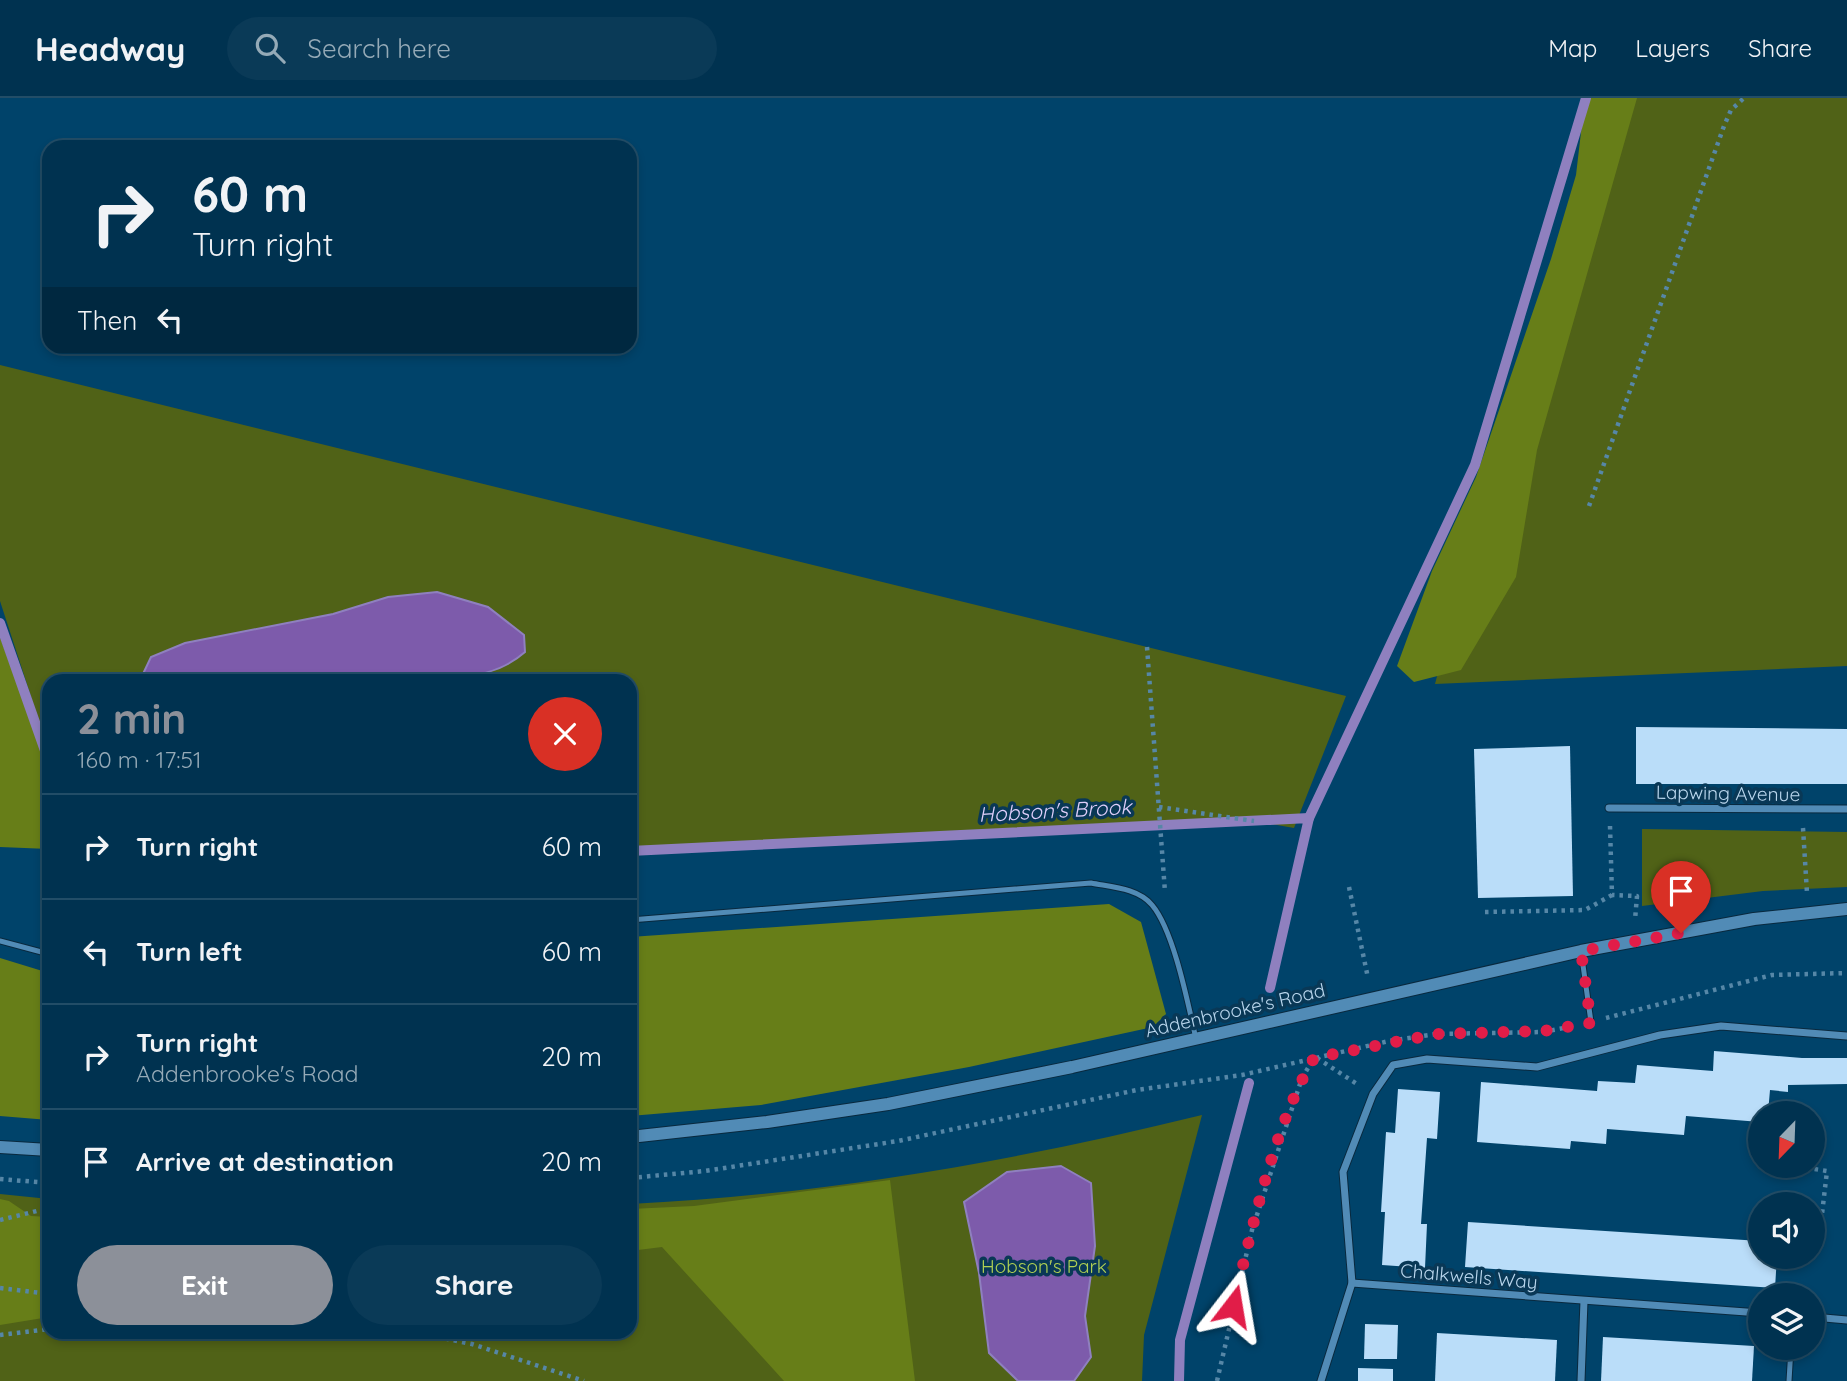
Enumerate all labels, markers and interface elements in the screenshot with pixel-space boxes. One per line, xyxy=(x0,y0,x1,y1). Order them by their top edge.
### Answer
search box xyxy=(227,17,717,80)
text: Headway xyxy=(35,28,185,69)
icon: search xyxy=(251,29,289,67)
text: Search here xyxy=(307,32,451,65)
text: Map xyxy=(1548,33,1597,63)
text: Layers xyxy=(1635,33,1710,63)
text: Share xyxy=(1748,33,1812,63)
text: 60 m xyxy=(192,163,308,224)
icon: right xyxy=(77,168,168,259)
text: Turn right xyxy=(192,224,333,264)
icon: left xyxy=(151,301,189,339)
text: Then xyxy=(77,304,137,337)
text: 2 min xyxy=(77,692,186,745)
button: close xyxy=(528,697,602,771)
text: 160 m · 17:51 xyxy=(77,745,202,774)
street label: Lapwing Avenue xyxy=(1656,780,1800,806)
water label: Hobson's Brook xyxy=(978,793,1134,827)
icon: right xyxy=(77,828,115,866)
text: Turn right xyxy=(136,830,258,863)
text: 60 m xyxy=(542,830,602,863)
pin xyxy=(1651,861,1711,933)
icon: arrive xyxy=(1662,872,1700,910)
icon: left xyxy=(77,933,115,971)
text: Turn left xyxy=(136,935,243,968)
text: 60 m xyxy=(542,935,602,968)
street label: Addenbrooke's Road xyxy=(1143,978,1327,1042)
text: Turn right xyxy=(136,1026,258,1059)
icon: right xyxy=(77,1038,115,1076)
text: 20 m xyxy=(541,1040,602,1073)
text: Addenbrooke's Road xyxy=(136,1059,358,1088)
north arrow xyxy=(1748,1101,1825,1178)
map controls xyxy=(1748,1101,1825,1360)
icon: arrive xyxy=(77,1143,115,1181)
text: Arrive at destination xyxy=(136,1145,394,1178)
text: 20 m xyxy=(541,1145,602,1178)
button: sound xyxy=(1748,1192,1825,1269)
button: Exit xyxy=(77,1245,333,1325)
button: Share xyxy=(347,1245,602,1325)
park label: Hobson's Park xyxy=(981,1254,1107,1278)
street label: Chalkwells Way xyxy=(1399,1258,1539,1294)
position arrow xyxy=(1196,1269,1270,1343)
button: layers xyxy=(1748,1283,1825,1360)

